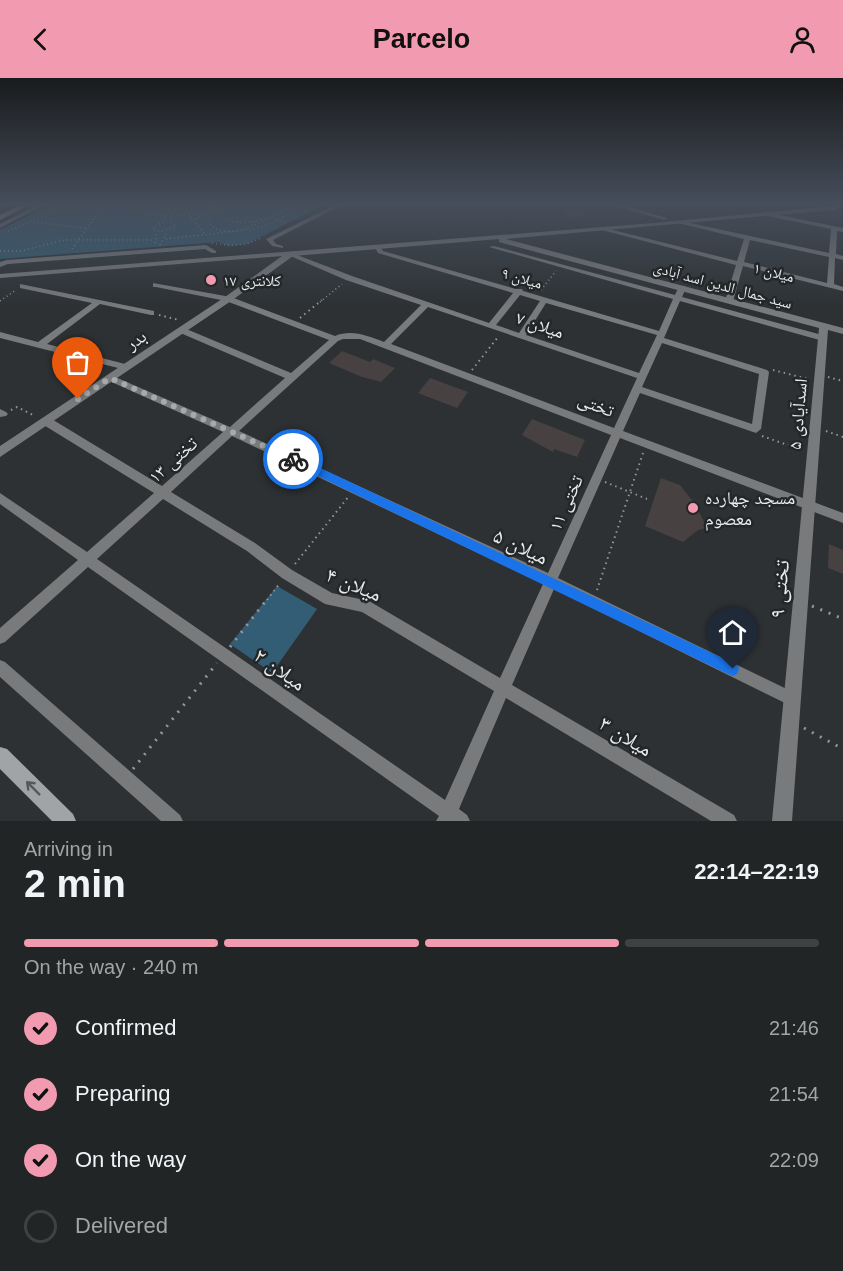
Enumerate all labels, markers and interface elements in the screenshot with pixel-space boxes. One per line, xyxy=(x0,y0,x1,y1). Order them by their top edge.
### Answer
icon: back xyxy=(24,23,57,56)
icon: person xyxy=(786,23,819,56)
text: Parcelo xyxy=(373,24,470,54)
street label: سید جمال الدین اسد آبادی xyxy=(651,258,794,314)
street label: میلان ۱ xyxy=(752,259,796,287)
street label: میلان ۹ xyxy=(499,264,544,294)
place label: کلانتری ۱۷ xyxy=(223,272,281,291)
marker: کلانتری ۱۷ xyxy=(204,273,218,287)
street label: میلان ۷ xyxy=(513,308,567,343)
street label: بدر xyxy=(121,326,150,355)
pin xyxy=(52,337,103,399)
icon: bag xyxy=(61,346,94,379)
street label: اسدآیادی ۵ xyxy=(785,378,812,450)
street label: تختی xyxy=(575,389,617,422)
courier xyxy=(263,429,323,489)
street label: تختی ۱۳ xyxy=(145,433,202,488)
icon: bike xyxy=(277,443,310,476)
street label: تختی ۱۱ xyxy=(545,472,588,534)
place label: مسجد چهارده معصوم xyxy=(705,488,795,531)
marker: مسجد چهارده معصوم xyxy=(686,501,700,515)
street label: میلان ۵ xyxy=(490,523,552,569)
street label: تختی ۹ xyxy=(765,559,795,619)
street label: میلان ۴ xyxy=(323,563,385,606)
pin xyxy=(707,607,758,669)
icon: home xyxy=(716,616,749,649)
street label: میلان ۲ xyxy=(249,643,310,696)
street label: میلان ۳ xyxy=(595,711,657,762)
one-way arrow xyxy=(26,781,41,796)
text: Arriving in xyxy=(24,838,113,860)
text: 22:14–22:19 xyxy=(694,859,819,884)
text: 2 min xyxy=(24,862,126,905)
text: On the way · 240 m xyxy=(24,956,199,978)
icon: check xyxy=(24,1012,57,1045)
text: Confirmed xyxy=(75,1015,176,1040)
text: 21:46 xyxy=(769,1017,819,1039)
icon: check xyxy=(24,1078,57,1111)
text: Preparing xyxy=(75,1081,170,1106)
text: 21:54 xyxy=(769,1083,819,1105)
icon: check xyxy=(24,1144,57,1177)
text: On the way xyxy=(75,1147,186,1172)
text: 22:09 xyxy=(769,1149,819,1171)
text: Delivered xyxy=(75,1213,168,1238)

